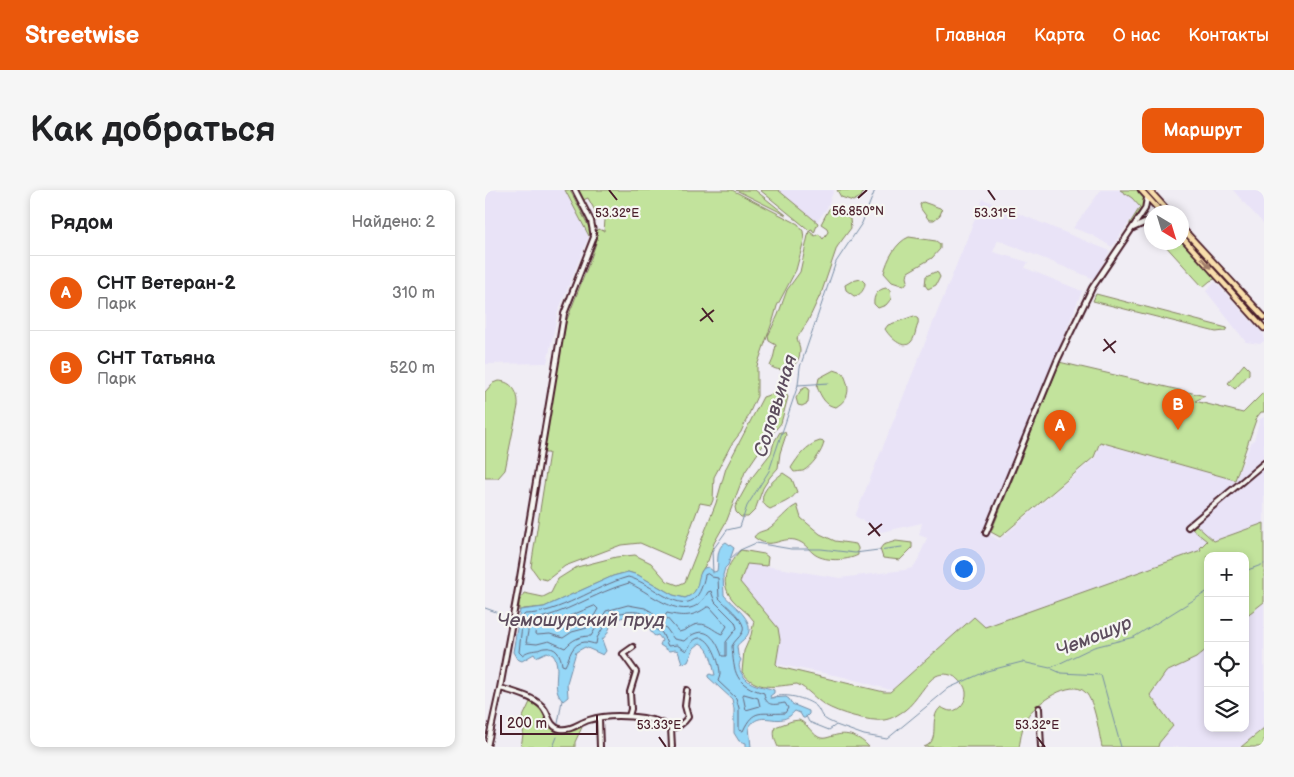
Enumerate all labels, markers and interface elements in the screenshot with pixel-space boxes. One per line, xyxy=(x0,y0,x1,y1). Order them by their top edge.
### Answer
text: Streetwise xyxy=(25,21,139,50)
text: Главная xyxy=(935,25,1006,46)
text: Карта xyxy=(1034,25,1085,46)
text: О нас xyxy=(1113,25,1160,46)
text: Контакты xyxy=(1188,25,1269,46)
button: Маршрут xyxy=(1142,108,1264,153)
text: Как добраться xyxy=(30,109,276,152)
text: 56.850°N xyxy=(832,204,884,219)
north arrow xyxy=(1144,205,1189,250)
text: 53.32°E xyxy=(595,206,639,221)
text: 53.31°E xyxy=(974,206,1016,221)
text: Рядом xyxy=(50,210,113,235)
text: Найдено: 2 xyxy=(351,213,435,232)
one-way arrow xyxy=(1200,256,1212,268)
text: СНТ Ветеран-2 xyxy=(97,272,236,295)
text: A xyxy=(61,284,71,303)
text: 310 m xyxy=(392,284,435,303)
text: Парк xyxy=(97,295,136,314)
text: СНТ Татьяна xyxy=(97,347,215,370)
water label: Соловьиная xyxy=(750,351,803,460)
text: B xyxy=(60,359,72,378)
text: 520 m xyxy=(389,359,435,378)
text: Парк xyxy=(97,370,136,389)
pin: B xyxy=(1162,389,1194,430)
pin: A xyxy=(1044,410,1076,451)
map controls xyxy=(1204,552,1249,732)
button: + xyxy=(1204,552,1249,597)
your location xyxy=(951,556,977,582)
button: − xyxy=(1204,597,1249,642)
water label: Чемошурский пруд xyxy=(497,609,665,632)
water label: Чемошур xyxy=(1053,611,1136,663)
button: locate xyxy=(1204,642,1249,687)
button: layers xyxy=(1204,687,1249,732)
scale bar xyxy=(500,712,597,735)
text: 200 m xyxy=(507,715,547,732)
text: 53.33°E xyxy=(637,718,681,733)
text: 53.32°E xyxy=(1015,718,1059,733)

